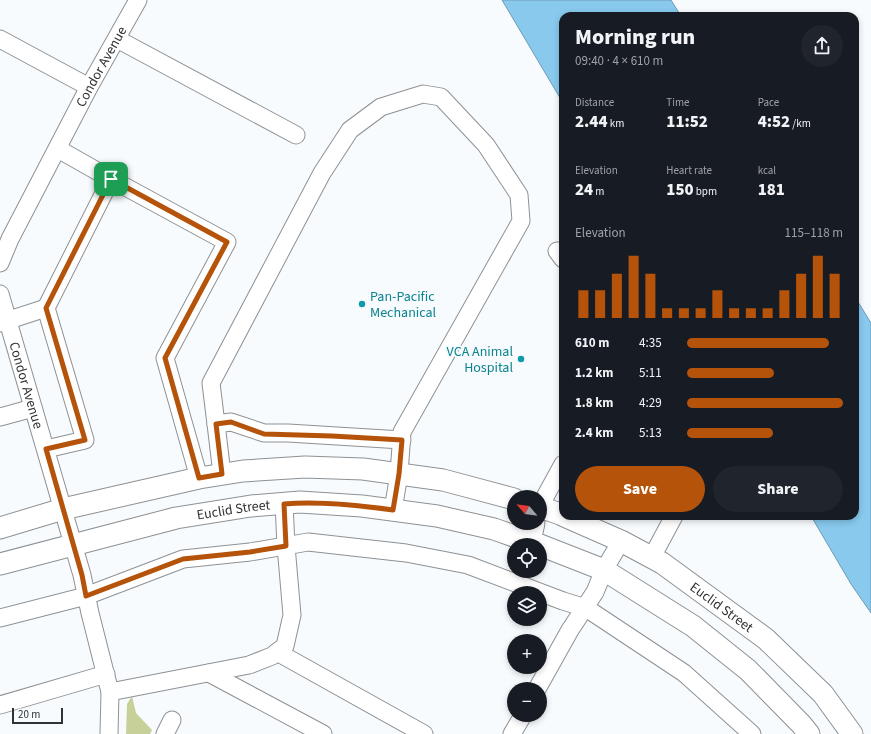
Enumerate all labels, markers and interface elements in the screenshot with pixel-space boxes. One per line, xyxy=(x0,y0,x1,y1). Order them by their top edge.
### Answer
text: Morning run xyxy=(575,21,695,53)
street label: Condor Avenue xyxy=(71,23,132,111)
button: share xyxy=(801,25,843,67)
text: 09:40 · 4 × 610 m xyxy=(575,52,663,70)
text: Distance xyxy=(575,95,614,110)
text: Time xyxy=(666,95,690,110)
text: Pace xyxy=(758,95,779,110)
text: 2.44 xyxy=(575,110,608,134)
text: 11:52 xyxy=(666,110,708,134)
text: 4:52 xyxy=(758,110,790,134)
text: km xyxy=(608,116,624,131)
text: /km xyxy=(790,116,811,131)
pin xyxy=(94,162,128,196)
text: Elevation xyxy=(575,163,618,178)
text: Heart rate xyxy=(666,163,712,178)
text: kcal xyxy=(758,163,776,178)
icon: arrive xyxy=(100,168,122,190)
text: 24 xyxy=(575,178,593,202)
text: 150 xyxy=(666,178,694,202)
text: 181 xyxy=(758,178,785,202)
text: m xyxy=(593,184,604,199)
text: bpm xyxy=(694,184,717,199)
text: Elevation xyxy=(575,224,626,242)
text: 115–118 m xyxy=(785,224,843,242)
place label: Pan-Pacific Mechanical xyxy=(370,287,437,323)
marker: Pan-Pacific Mechanical xyxy=(357,299,367,309)
text: 610 m xyxy=(575,334,609,352)
text: 4:35 xyxy=(639,334,662,352)
street label: Condor Avenue xyxy=(4,340,48,431)
place label: VCA Animal Hospital xyxy=(447,342,513,378)
marker: VCA Animal Hospital xyxy=(516,354,526,364)
text: 1.2 km xyxy=(575,364,614,382)
text: 5:11 xyxy=(639,364,662,382)
text: 1.8 km xyxy=(575,394,614,412)
text: 4:29 xyxy=(639,394,662,412)
text: 2.4 km xyxy=(575,424,614,442)
text: 5:13 xyxy=(639,424,662,442)
button: Save xyxy=(575,466,705,512)
button: Share xyxy=(713,466,843,512)
north arrow xyxy=(507,490,547,530)
map controls xyxy=(507,490,547,722)
street label: Euclid Street xyxy=(195,495,271,526)
button: locate xyxy=(507,538,547,578)
street label: Euclid Street xyxy=(686,578,757,638)
button: layers xyxy=(507,586,547,626)
button: + xyxy=(507,634,547,674)
button: − xyxy=(507,682,547,722)
scale bar xyxy=(12,706,63,725)
text: 20 m xyxy=(18,707,40,722)

